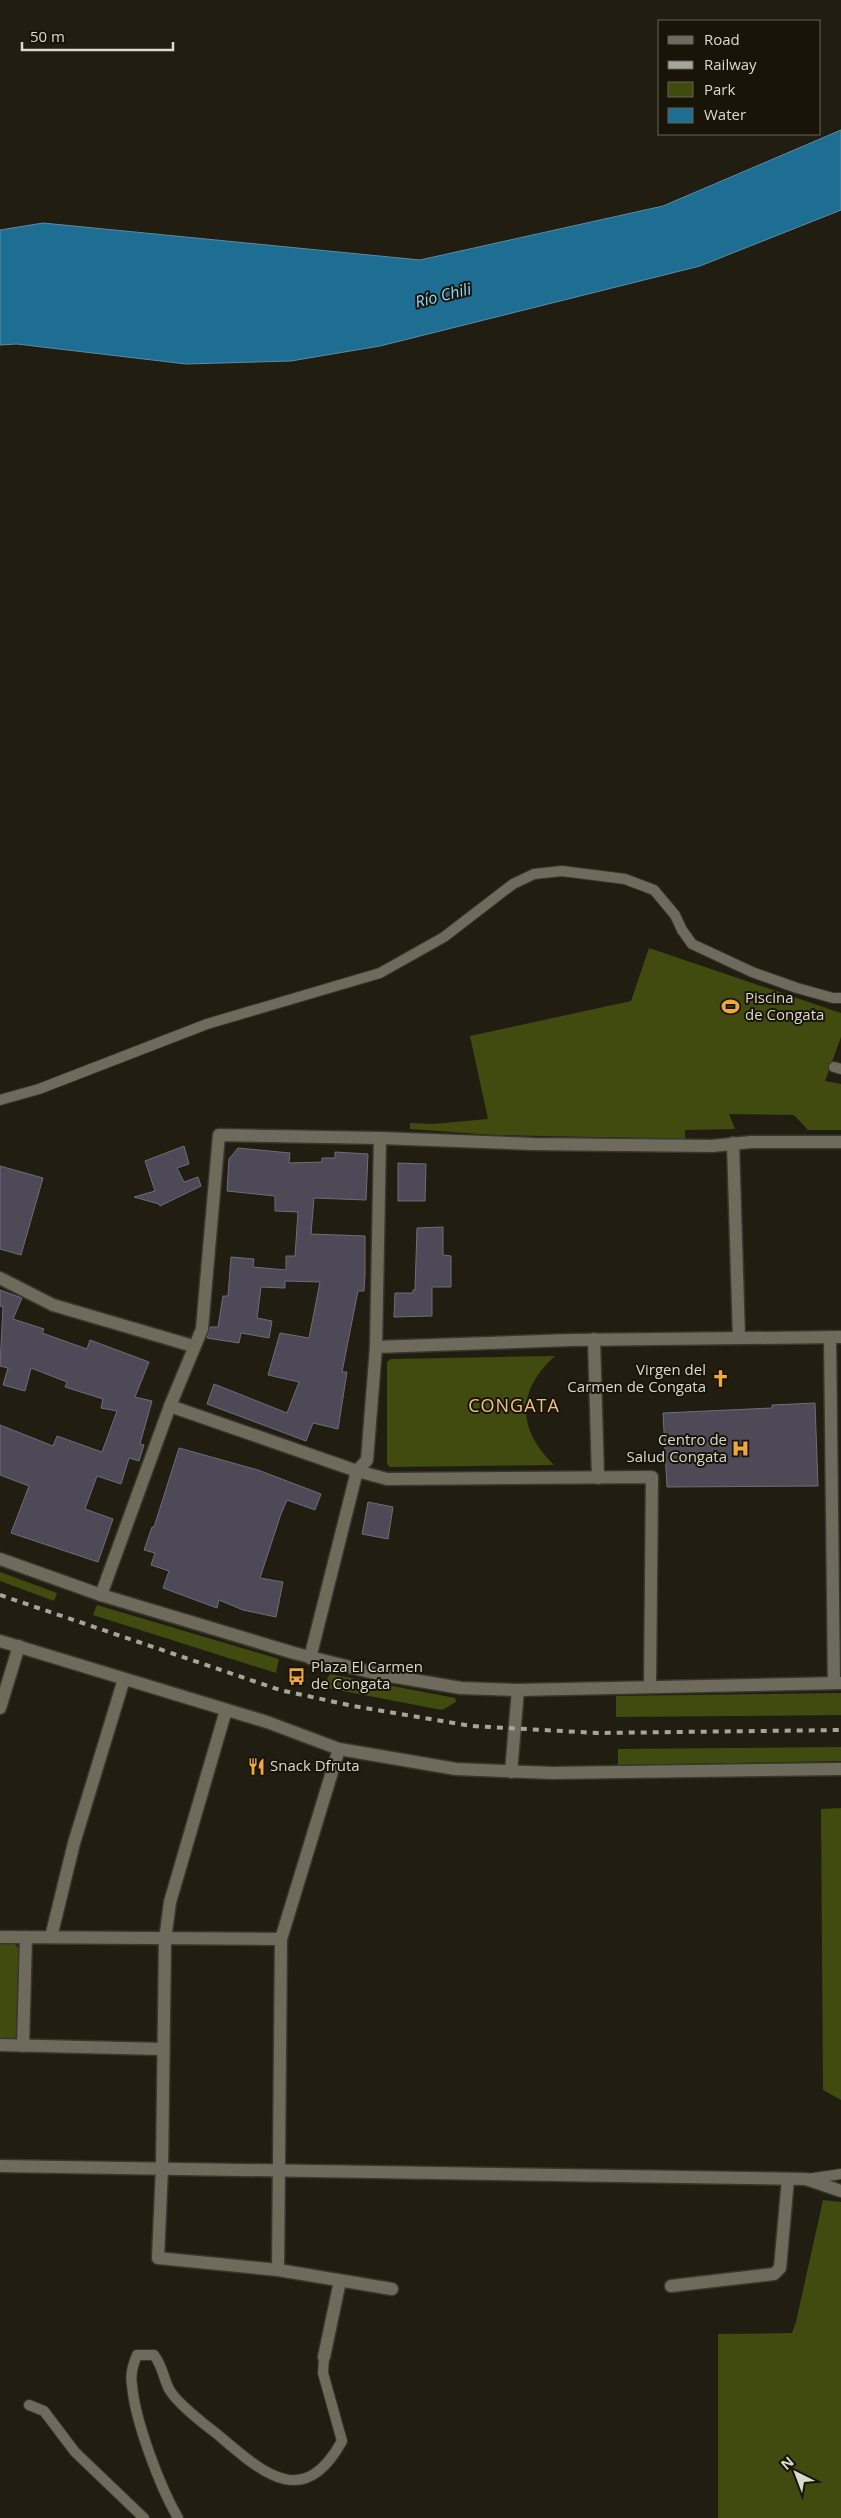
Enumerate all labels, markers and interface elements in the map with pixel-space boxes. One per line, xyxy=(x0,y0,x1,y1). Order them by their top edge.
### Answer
scale bar xyxy=(22,20,174,52)
legend xyxy=(658,20,821,135)
text: 50 m xyxy=(30,26,65,46)
text: Road xyxy=(704,29,740,49)
text: Railway xyxy=(704,54,757,74)
text: Park xyxy=(704,79,735,99)
text: Water xyxy=(704,104,746,124)
water label: Río Chili xyxy=(413,277,474,313)
place label: Piscina de Congata xyxy=(745,987,824,1024)
sports icon: Piscina de Congata xyxy=(721,997,741,1017)
place label: Virgen del Carmen de Congata xyxy=(567,1359,706,1396)
church icon: Virgen del Carmen de Congata xyxy=(710,1369,730,1389)
district label: CONGATA xyxy=(468,1393,560,1417)
place label: Centro de Salud Congata xyxy=(627,1429,727,1466)
hospital icon: Centro de Salud Congata xyxy=(731,1439,751,1459)
place label: Plaza El Carmen de Congata xyxy=(311,1656,423,1693)
bus stop icon: Plaza El Carmen de Congata xyxy=(287,1666,307,1686)
place label: Snack Dfruta xyxy=(270,1755,360,1775)
restaurant icon: Snack Dfruta xyxy=(246,1756,266,1776)
north arrow xyxy=(771,2448,821,2498)
text: N xyxy=(776,2452,798,2474)

